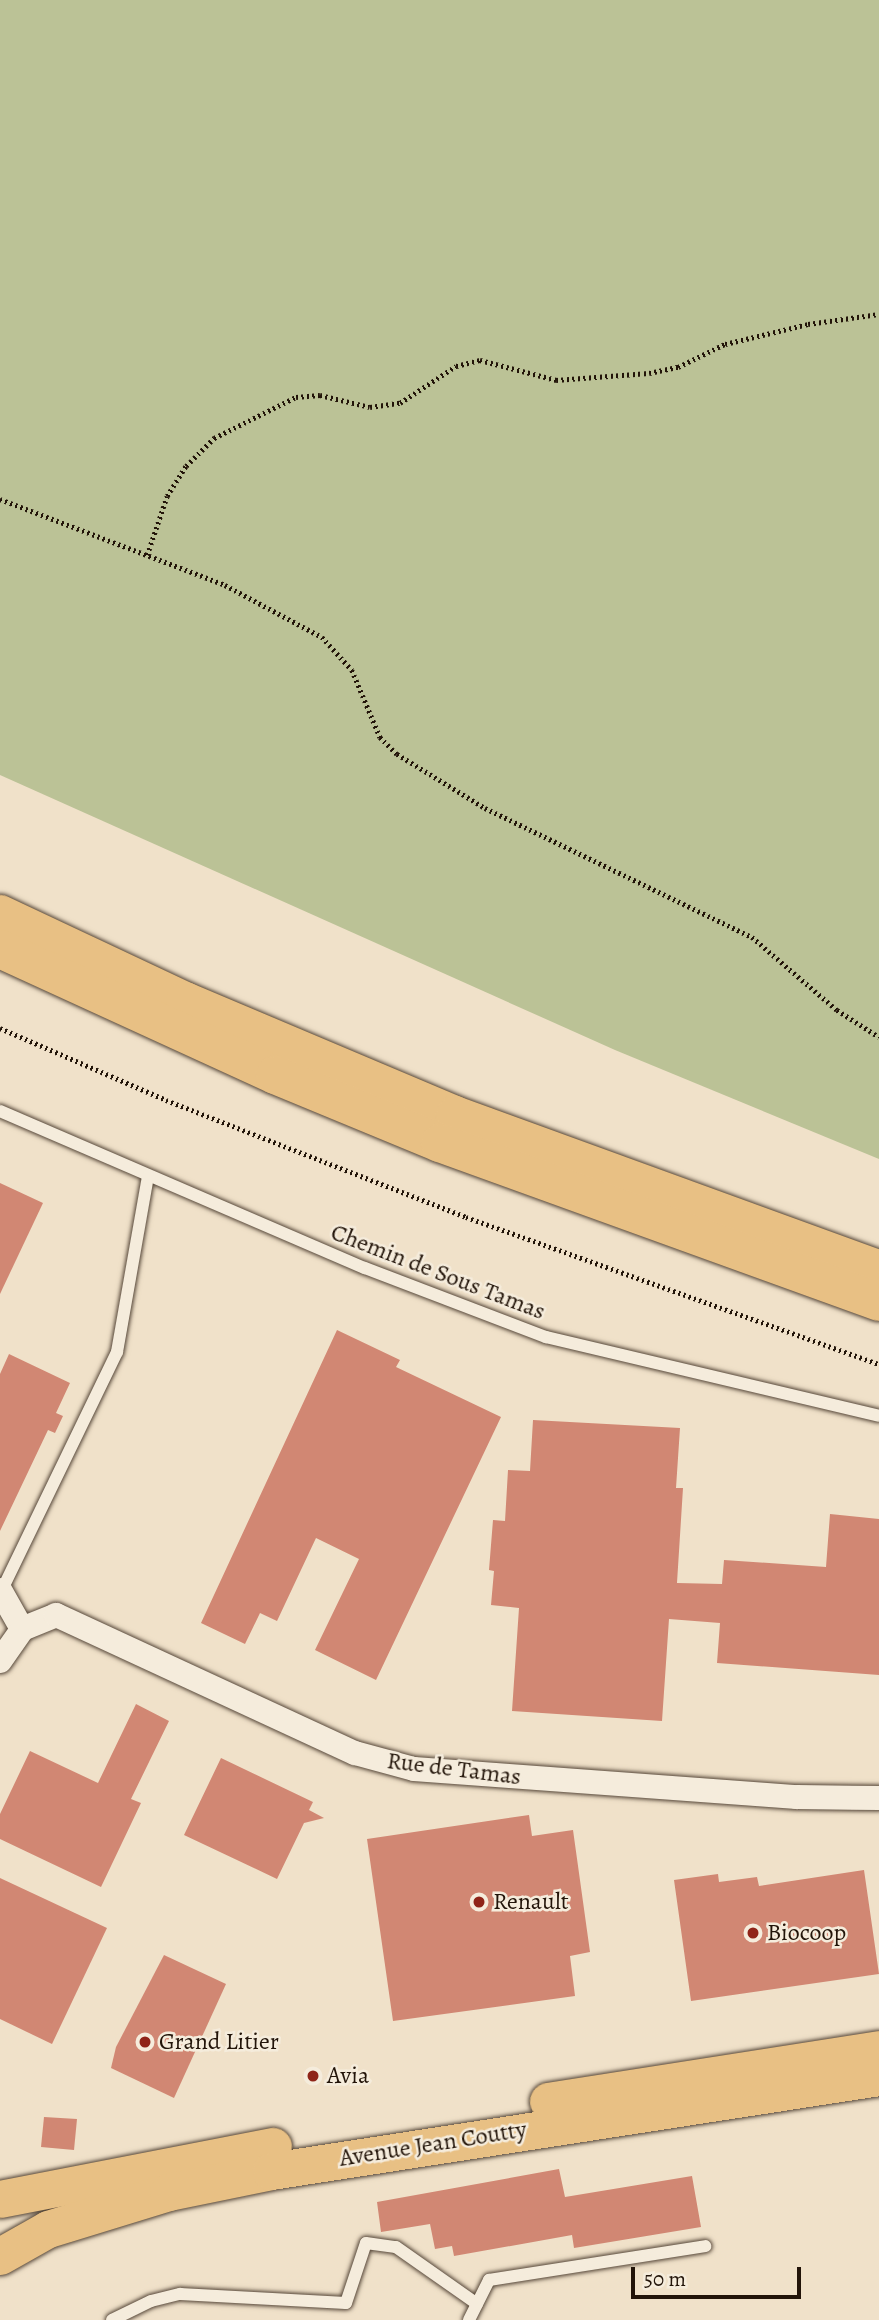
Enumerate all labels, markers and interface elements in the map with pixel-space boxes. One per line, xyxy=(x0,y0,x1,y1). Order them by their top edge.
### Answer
street label: Chemin de Sous Tamas xyxy=(327,1218,549,1326)
street label: Rue de Tamas xyxy=(385,1746,523,1792)
place label: Renault xyxy=(493,1888,569,1916)
marker: Renault xyxy=(471,1894,487,1910)
place label: Biocoop xyxy=(767,1919,846,1947)
marker: Biocoop xyxy=(745,1925,761,1941)
place label: Grand Litier xyxy=(159,2028,279,2056)
marker: Grand Litier xyxy=(137,2034,153,2050)
place label: Avia xyxy=(327,2062,369,2090)
marker: Avia xyxy=(305,2068,321,2084)
street label: Avenue Jean Coutty xyxy=(337,2115,529,2173)
scale bar xyxy=(634,2254,804,2298)
text: 50 m xyxy=(644,2265,686,2293)

